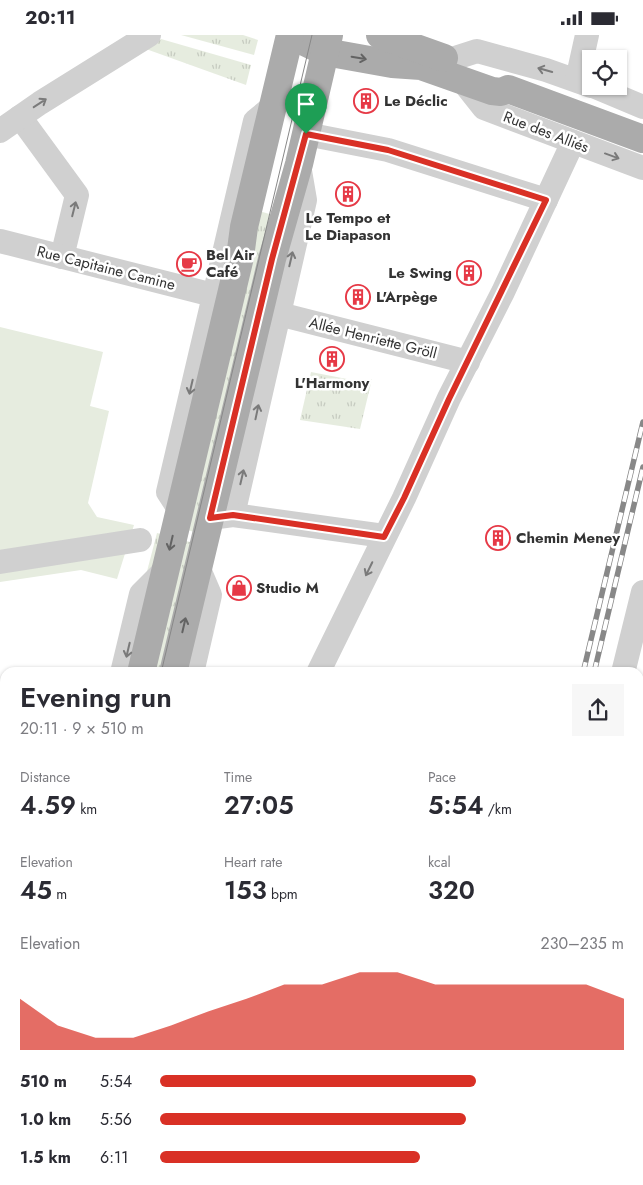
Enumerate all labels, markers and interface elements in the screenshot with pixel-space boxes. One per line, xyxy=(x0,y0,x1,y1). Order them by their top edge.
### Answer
text: 20:11 xyxy=(25,4,76,31)
map controls xyxy=(582,50,627,95)
button: locate xyxy=(582,50,627,95)
one-way arrow xyxy=(351,54,367,64)
one-way arrow xyxy=(538,64,554,74)
pin xyxy=(285,83,327,134)
building icon: Le Déclic xyxy=(353,88,379,114)
icon: arrive xyxy=(292,90,320,118)
place label: Le Déclic xyxy=(384,90,448,112)
one-way arrow xyxy=(33,98,47,108)
street label: Rue des Alliés xyxy=(500,106,592,158)
one-way arrow xyxy=(603,152,619,161)
building icon: Le Tempo et Le Diapason xyxy=(335,181,361,207)
one-way arrow xyxy=(70,202,79,218)
place label: Le Tempo et Le Diapason xyxy=(305,207,391,246)
street label: Rue Capitaine Camine xyxy=(34,240,178,296)
place label: Bel Air Café xyxy=(206,244,255,283)
cafe icon: Bel Air Café xyxy=(176,251,202,277)
one-way arrow xyxy=(287,251,297,267)
building icon: Le Swing xyxy=(456,260,482,286)
place label: Le Swing xyxy=(388,262,452,284)
building icon: L'Arpège xyxy=(345,284,371,310)
place label: L'Arpège xyxy=(376,286,438,308)
street label: Allée Henriette Gröll xyxy=(307,311,439,365)
building icon: L'Harmony xyxy=(319,346,345,372)
place label: L'Harmony xyxy=(295,372,370,394)
one-way arrow xyxy=(186,379,196,395)
one-way arrow xyxy=(253,404,262,420)
one-way arrow xyxy=(238,469,247,485)
building icon: Chemin Meney xyxy=(485,525,511,551)
place label: Chemin Meney xyxy=(516,527,620,549)
one-way arrow xyxy=(166,534,175,550)
one-way arrow xyxy=(363,561,373,576)
shop icon: Studio M xyxy=(226,575,252,601)
place label: Studio M xyxy=(256,577,319,599)
one-way arrow xyxy=(180,617,189,633)
one-way arrow xyxy=(123,642,132,658)
text: Evening run xyxy=(20,677,172,718)
button: share xyxy=(572,684,624,736)
text: 20:11 · 9 × 510 m xyxy=(20,717,144,740)
text: Distance xyxy=(20,767,70,787)
text: Time xyxy=(224,767,252,787)
text: Pace xyxy=(428,767,456,787)
text: 4.59 xyxy=(20,787,76,823)
text: 27:05 xyxy=(224,787,294,823)
text: 5:54 xyxy=(428,787,483,823)
text: km xyxy=(76,799,97,819)
text: /km xyxy=(483,799,512,819)
text: Elevation xyxy=(20,852,73,872)
text: Heart rate xyxy=(224,852,282,872)
text: kcal xyxy=(428,852,451,872)
text: 45 xyxy=(20,872,52,908)
text: 153 xyxy=(224,872,267,908)
text: 320 xyxy=(428,872,475,908)
text: m xyxy=(52,884,67,904)
text: bpm xyxy=(267,884,298,904)
text: Elevation xyxy=(20,932,80,955)
text: 230–235 m xyxy=(541,932,624,955)
text: 510 m xyxy=(20,1070,67,1093)
text: 5:54 xyxy=(100,1070,132,1093)
text: 1.0 km xyxy=(20,1108,71,1131)
text: 5:56 xyxy=(100,1108,132,1131)
text: 1.5 km xyxy=(20,1146,71,1169)
text: 6:11 xyxy=(100,1146,128,1169)

